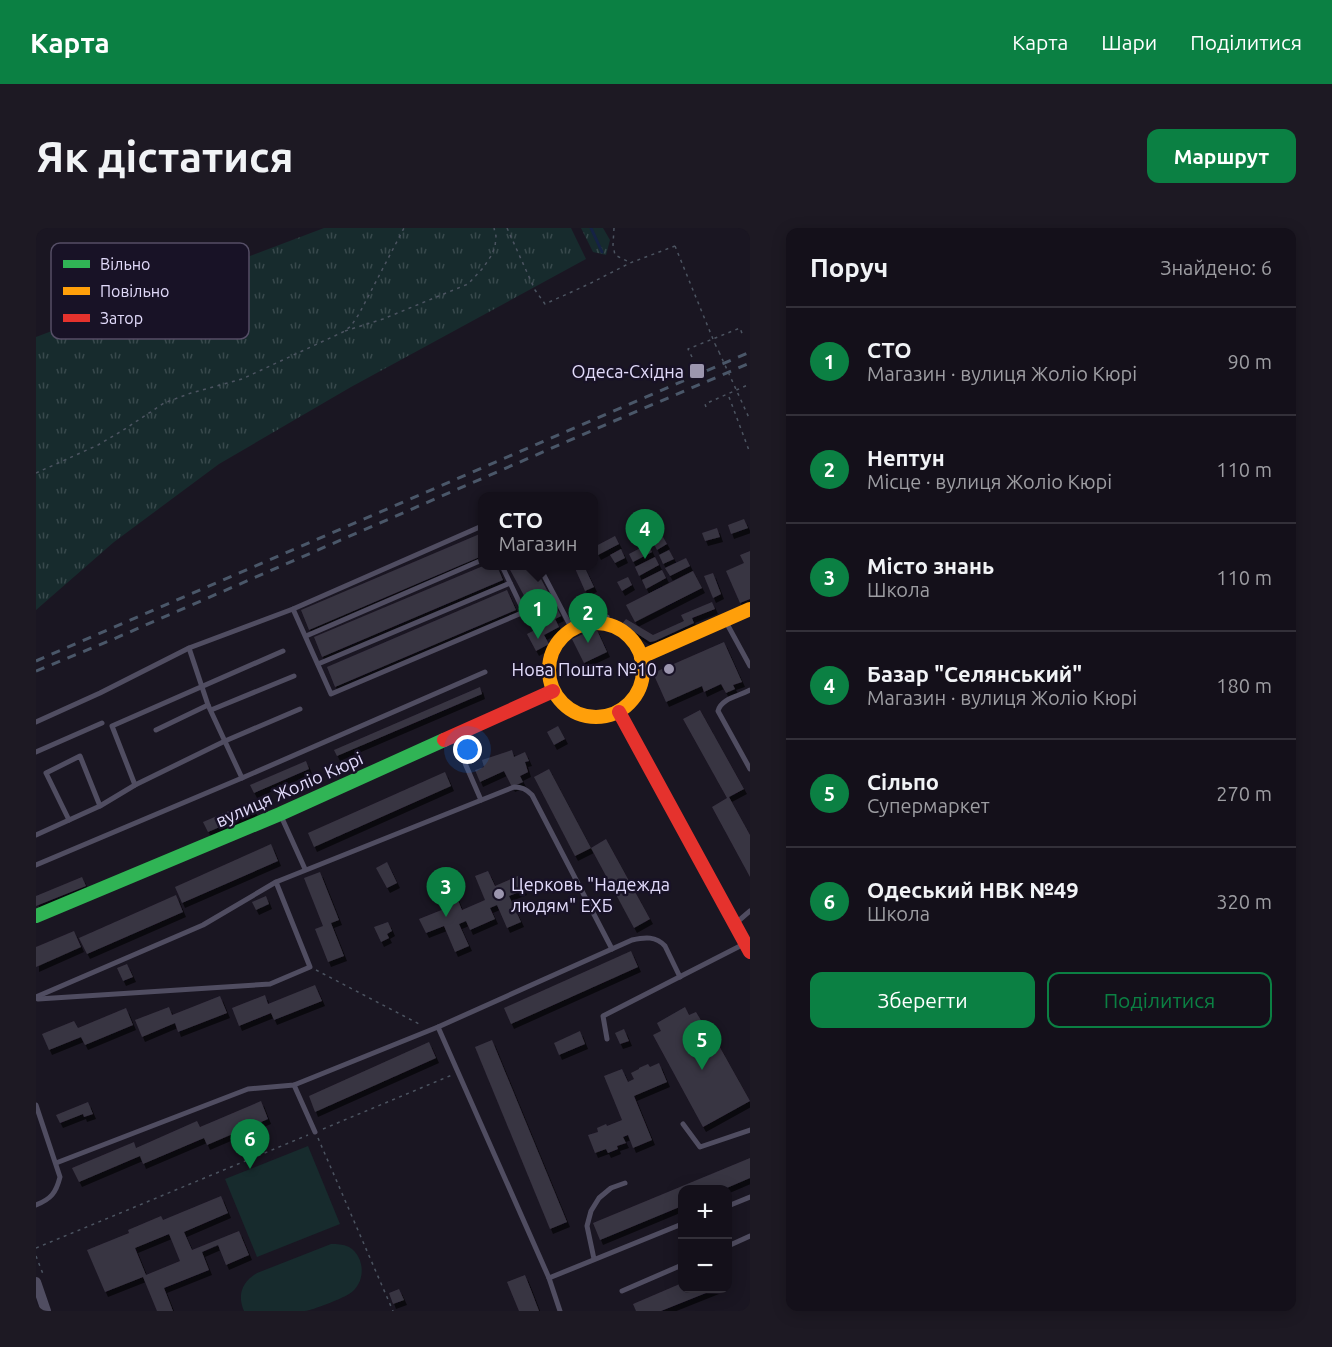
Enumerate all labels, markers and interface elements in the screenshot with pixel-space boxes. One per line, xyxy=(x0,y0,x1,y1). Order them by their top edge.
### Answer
text: Карта xyxy=(30,27,110,58)
text: Карта xyxy=(1012,30,1068,54)
text: Шари xyxy=(1101,30,1157,54)
text: Поділитися xyxy=(1190,30,1302,54)
button: Маршрут xyxy=(1147,129,1296,183)
text: Як дістатися xyxy=(36,133,294,180)
legend xyxy=(51,243,249,339)
text: Поруч xyxy=(810,253,888,282)
text: Вільно xyxy=(100,255,150,273)
text: Знайдено: 6 xyxy=(1160,256,1272,279)
text: Повільно xyxy=(100,282,169,300)
text: Затор xyxy=(100,309,143,327)
text: СТО xyxy=(867,337,912,362)
text: 1 xyxy=(824,350,835,373)
text: 90 m xyxy=(1228,350,1272,373)
place label: Одеса-Східна xyxy=(572,361,684,381)
marker: Одеса-Східна xyxy=(688,362,706,380)
text: Магазин · вулиця Жоліо Кюрі xyxy=(867,362,1137,385)
text: Нептун xyxy=(867,445,945,470)
text: 2 xyxy=(824,458,835,481)
text: 110 m xyxy=(1216,458,1272,481)
text: Місце · вулиця Жоліо Кюрі xyxy=(867,470,1112,493)
popup xyxy=(478,492,598,570)
text: СТО xyxy=(498,507,543,532)
pin: 4 xyxy=(626,510,664,559)
text: Магазин xyxy=(498,532,578,555)
text: Місто знань xyxy=(867,553,994,578)
text: 3 xyxy=(824,566,835,589)
text: 110 m xyxy=(1216,566,1272,589)
text: Школа xyxy=(867,578,930,601)
pin: 1 xyxy=(518,590,558,639)
pin: 2 xyxy=(568,594,608,643)
place label: Нова Пошта №10 xyxy=(512,659,657,679)
text: Базар "Селянський" xyxy=(867,661,1082,686)
marker: Нова Пошта №10 xyxy=(662,662,676,676)
text: 4 xyxy=(824,674,835,697)
text: 180 m xyxy=(1216,674,1272,697)
text: Магазин · вулиця Жоліо Кюрі xyxy=(867,686,1137,709)
your location xyxy=(453,735,482,764)
street label: вулиця Жоліо Кюрі xyxy=(212,747,366,831)
text: Сільпо xyxy=(867,769,939,794)
text: 5 xyxy=(824,782,835,805)
text: 270 m xyxy=(1216,782,1272,805)
text: Супермаркет xyxy=(867,794,990,817)
pin: 3 xyxy=(426,868,466,917)
place label: Церковь "Надежда людям" ЕХБ xyxy=(511,874,670,915)
text: Одеський НВК №49 xyxy=(867,877,1079,902)
marker: Церковь "Надежда людям" ЕХБ xyxy=(492,887,506,901)
text: 6 xyxy=(824,890,835,913)
text: 320 m xyxy=(1216,890,1272,913)
text: Школа xyxy=(867,902,930,925)
button: Зберегти xyxy=(810,972,1035,1028)
button: Поділитися xyxy=(1047,972,1272,1028)
pin: 5 xyxy=(682,1020,722,1070)
pin: 6 xyxy=(230,1120,270,1169)
map controls xyxy=(678,1185,732,1293)
button: + xyxy=(678,1185,732,1239)
button: − xyxy=(678,1239,732,1293)

